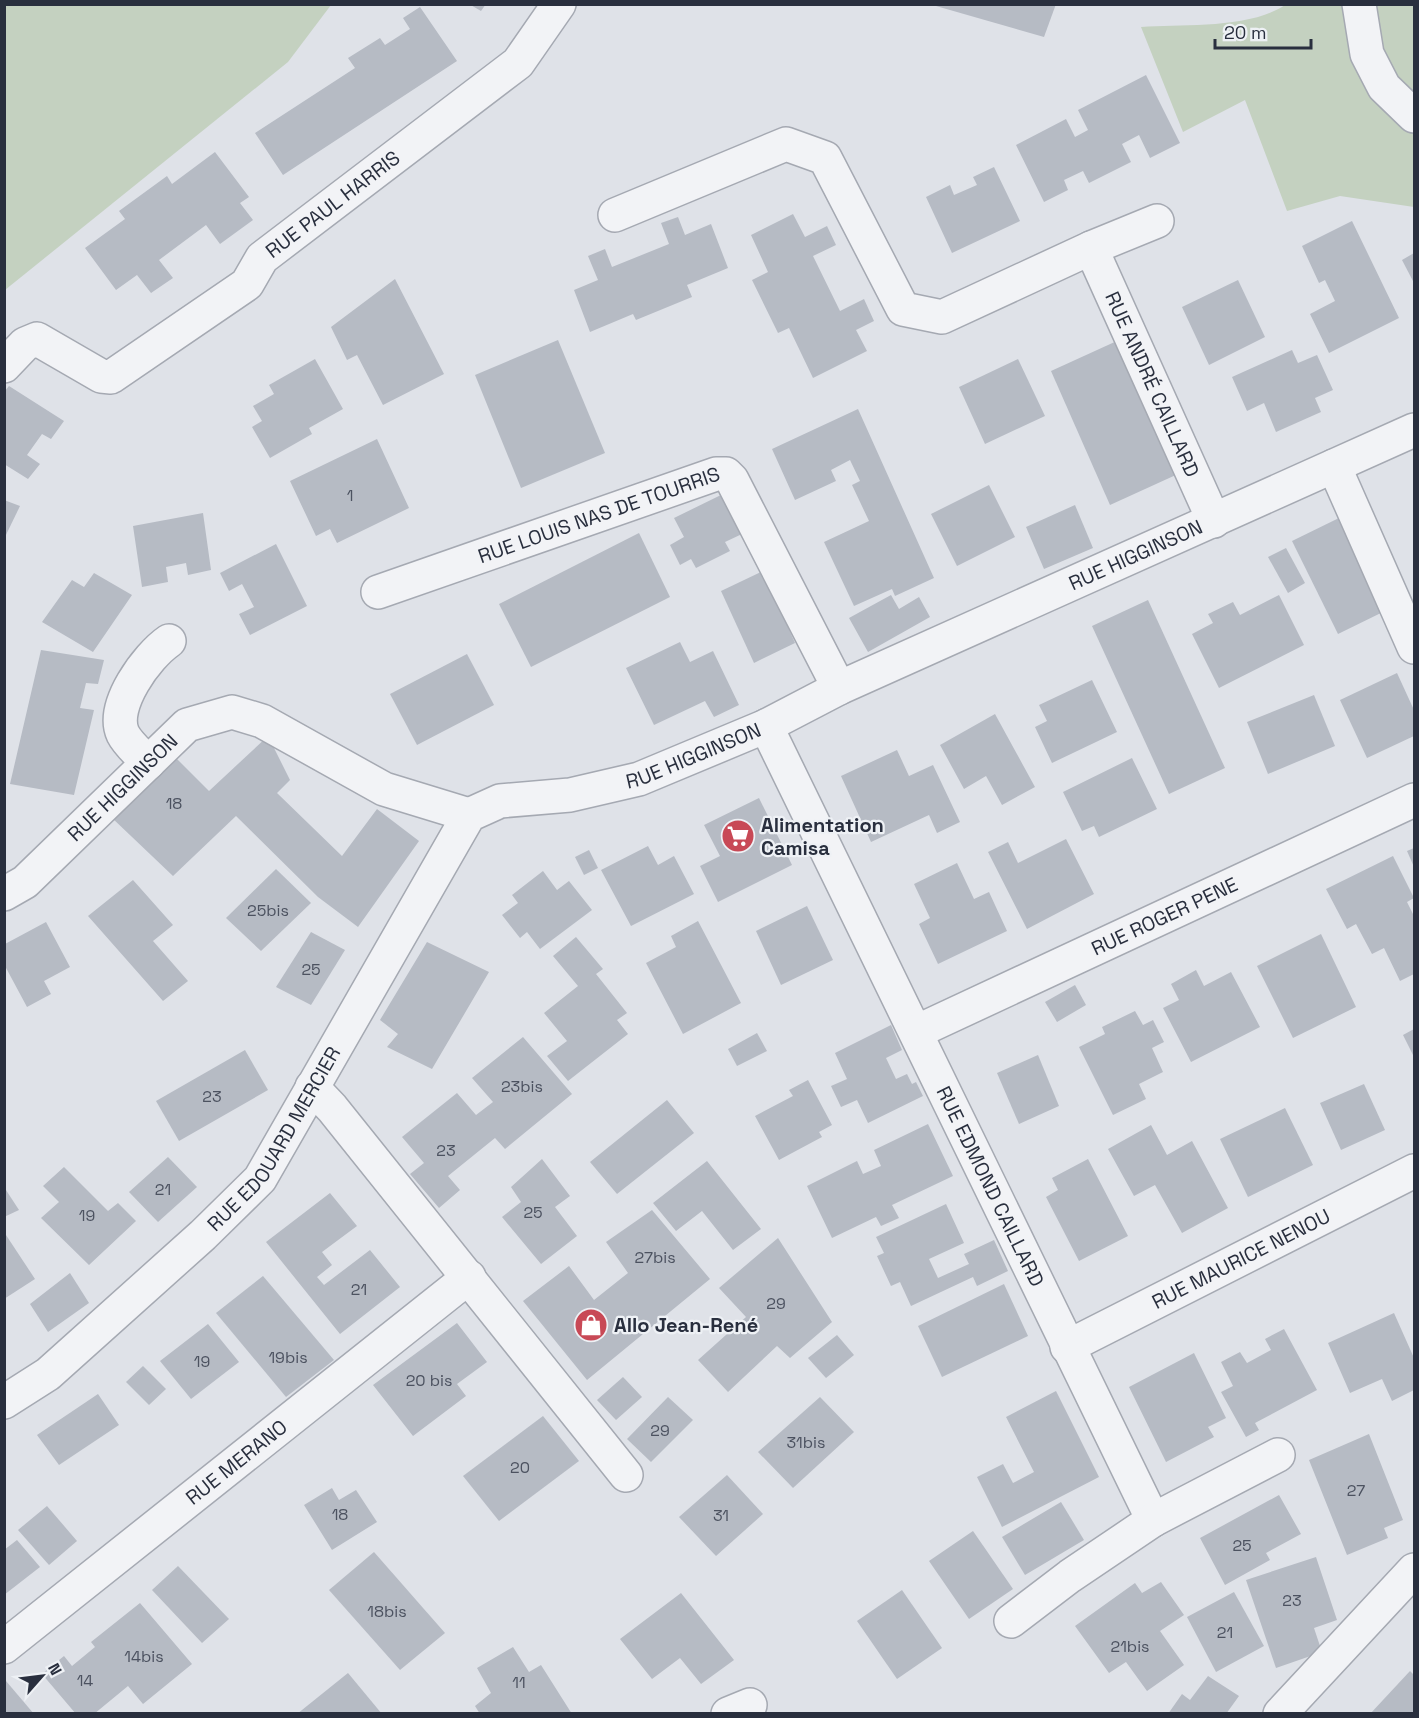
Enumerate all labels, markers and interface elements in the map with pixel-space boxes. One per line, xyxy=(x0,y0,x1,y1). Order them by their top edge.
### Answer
scale bar xyxy=(1215,12,1311,50)
text: 20 m xyxy=(1224,21,1267,44)
street label: RUE PAUL HARRIS xyxy=(260,145,405,264)
street label: RUE ANDRÉ CAILLARD xyxy=(1099,287,1205,481)
street label: RUE LOUIS NAS DE TOURRIS xyxy=(474,461,723,569)
house number: 1 xyxy=(347,485,353,506)
street label: RUE HIGGINSON xyxy=(1065,514,1206,596)
street label: RUE HIGGINSON xyxy=(623,717,765,795)
street label: RUE HIGGINSON xyxy=(62,728,183,847)
house number: 18 xyxy=(166,793,182,814)
place label: Alimentation Camisa xyxy=(761,812,884,861)
supermarket icon: Alimentation Camisa xyxy=(720,818,756,854)
street label: RUE ROGER PENE xyxy=(1087,871,1242,962)
house number: 25bis xyxy=(247,900,289,921)
house number: 25 xyxy=(301,959,321,980)
street label: RUE EDOUARD MERCIER xyxy=(202,1042,346,1237)
house number: 23bis xyxy=(501,1076,543,1097)
street label: RUE EDMOND CAILLARD xyxy=(930,1082,1050,1291)
house number: 23 xyxy=(202,1086,222,1107)
house number: 23 xyxy=(436,1140,456,1161)
house number: 21 xyxy=(155,1179,171,1200)
house number: 25 xyxy=(523,1202,543,1223)
street label: RUE MAURICE NENOU xyxy=(1147,1203,1334,1315)
house number: 19 xyxy=(79,1205,95,1226)
house number: 27bis xyxy=(634,1247,676,1268)
house number: 21 xyxy=(351,1279,367,1300)
house number: 29 xyxy=(766,1293,786,1314)
shop icon: Allo Jean-René xyxy=(573,1307,609,1343)
place label: Allo Jean-René xyxy=(614,1312,758,1338)
house number: 19bis xyxy=(268,1347,308,1368)
house number: 19 xyxy=(194,1351,210,1372)
house number: 20 bis xyxy=(406,1370,452,1391)
street label: RUE MERANO xyxy=(180,1414,293,1510)
house number: 29 xyxy=(650,1420,670,1441)
house number: 31bis xyxy=(787,1432,825,1453)
house number: 20 xyxy=(510,1457,530,1478)
house number: 27 xyxy=(1347,1480,1365,1501)
house number: 18 xyxy=(332,1504,348,1525)
house number: 31 xyxy=(713,1505,729,1526)
house number: 25 xyxy=(1232,1535,1252,1556)
house number: 23 xyxy=(1282,1590,1302,1611)
house number: 18bis xyxy=(367,1601,407,1622)
house number: 21 xyxy=(1217,1622,1233,1643)
house number: 21bis xyxy=(1111,1636,1150,1657)
north arrow xyxy=(12,1646,72,1706)
house number: 14bis xyxy=(124,1646,164,1667)
text: N xyxy=(43,1660,67,1679)
house number: 14 xyxy=(77,1670,93,1691)
house number: 11 xyxy=(512,1672,526,1693)

